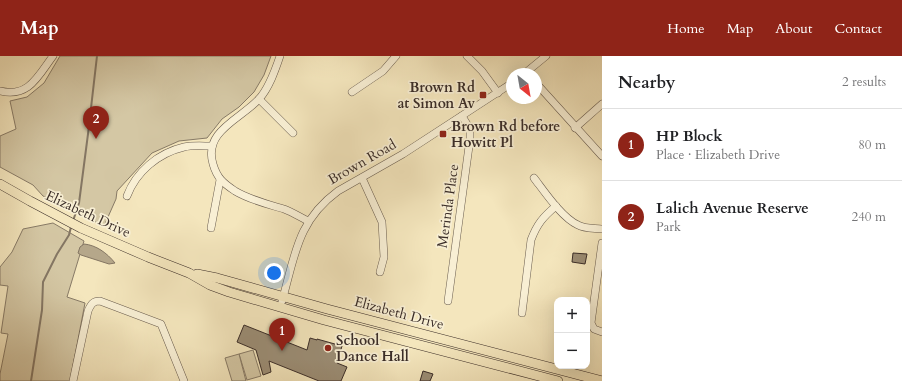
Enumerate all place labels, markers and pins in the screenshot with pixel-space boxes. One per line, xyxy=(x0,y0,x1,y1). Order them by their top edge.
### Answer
place label: Brown Rd at Simon Av xyxy=(397,78,475,113)
marker: Brown Rd at Simon Av xyxy=(478,90,488,100)
pin: 2 xyxy=(83,106,109,139)
place label: Brown Rd before Howitt Pl xyxy=(451,117,560,152)
marker: Brown Rd before Howitt Pl xyxy=(438,129,448,139)
pin: 1 xyxy=(269,318,295,351)
place label: School Dance Hall xyxy=(336,331,409,366)
marker: School Dance Hall xyxy=(323,343,333,353)

